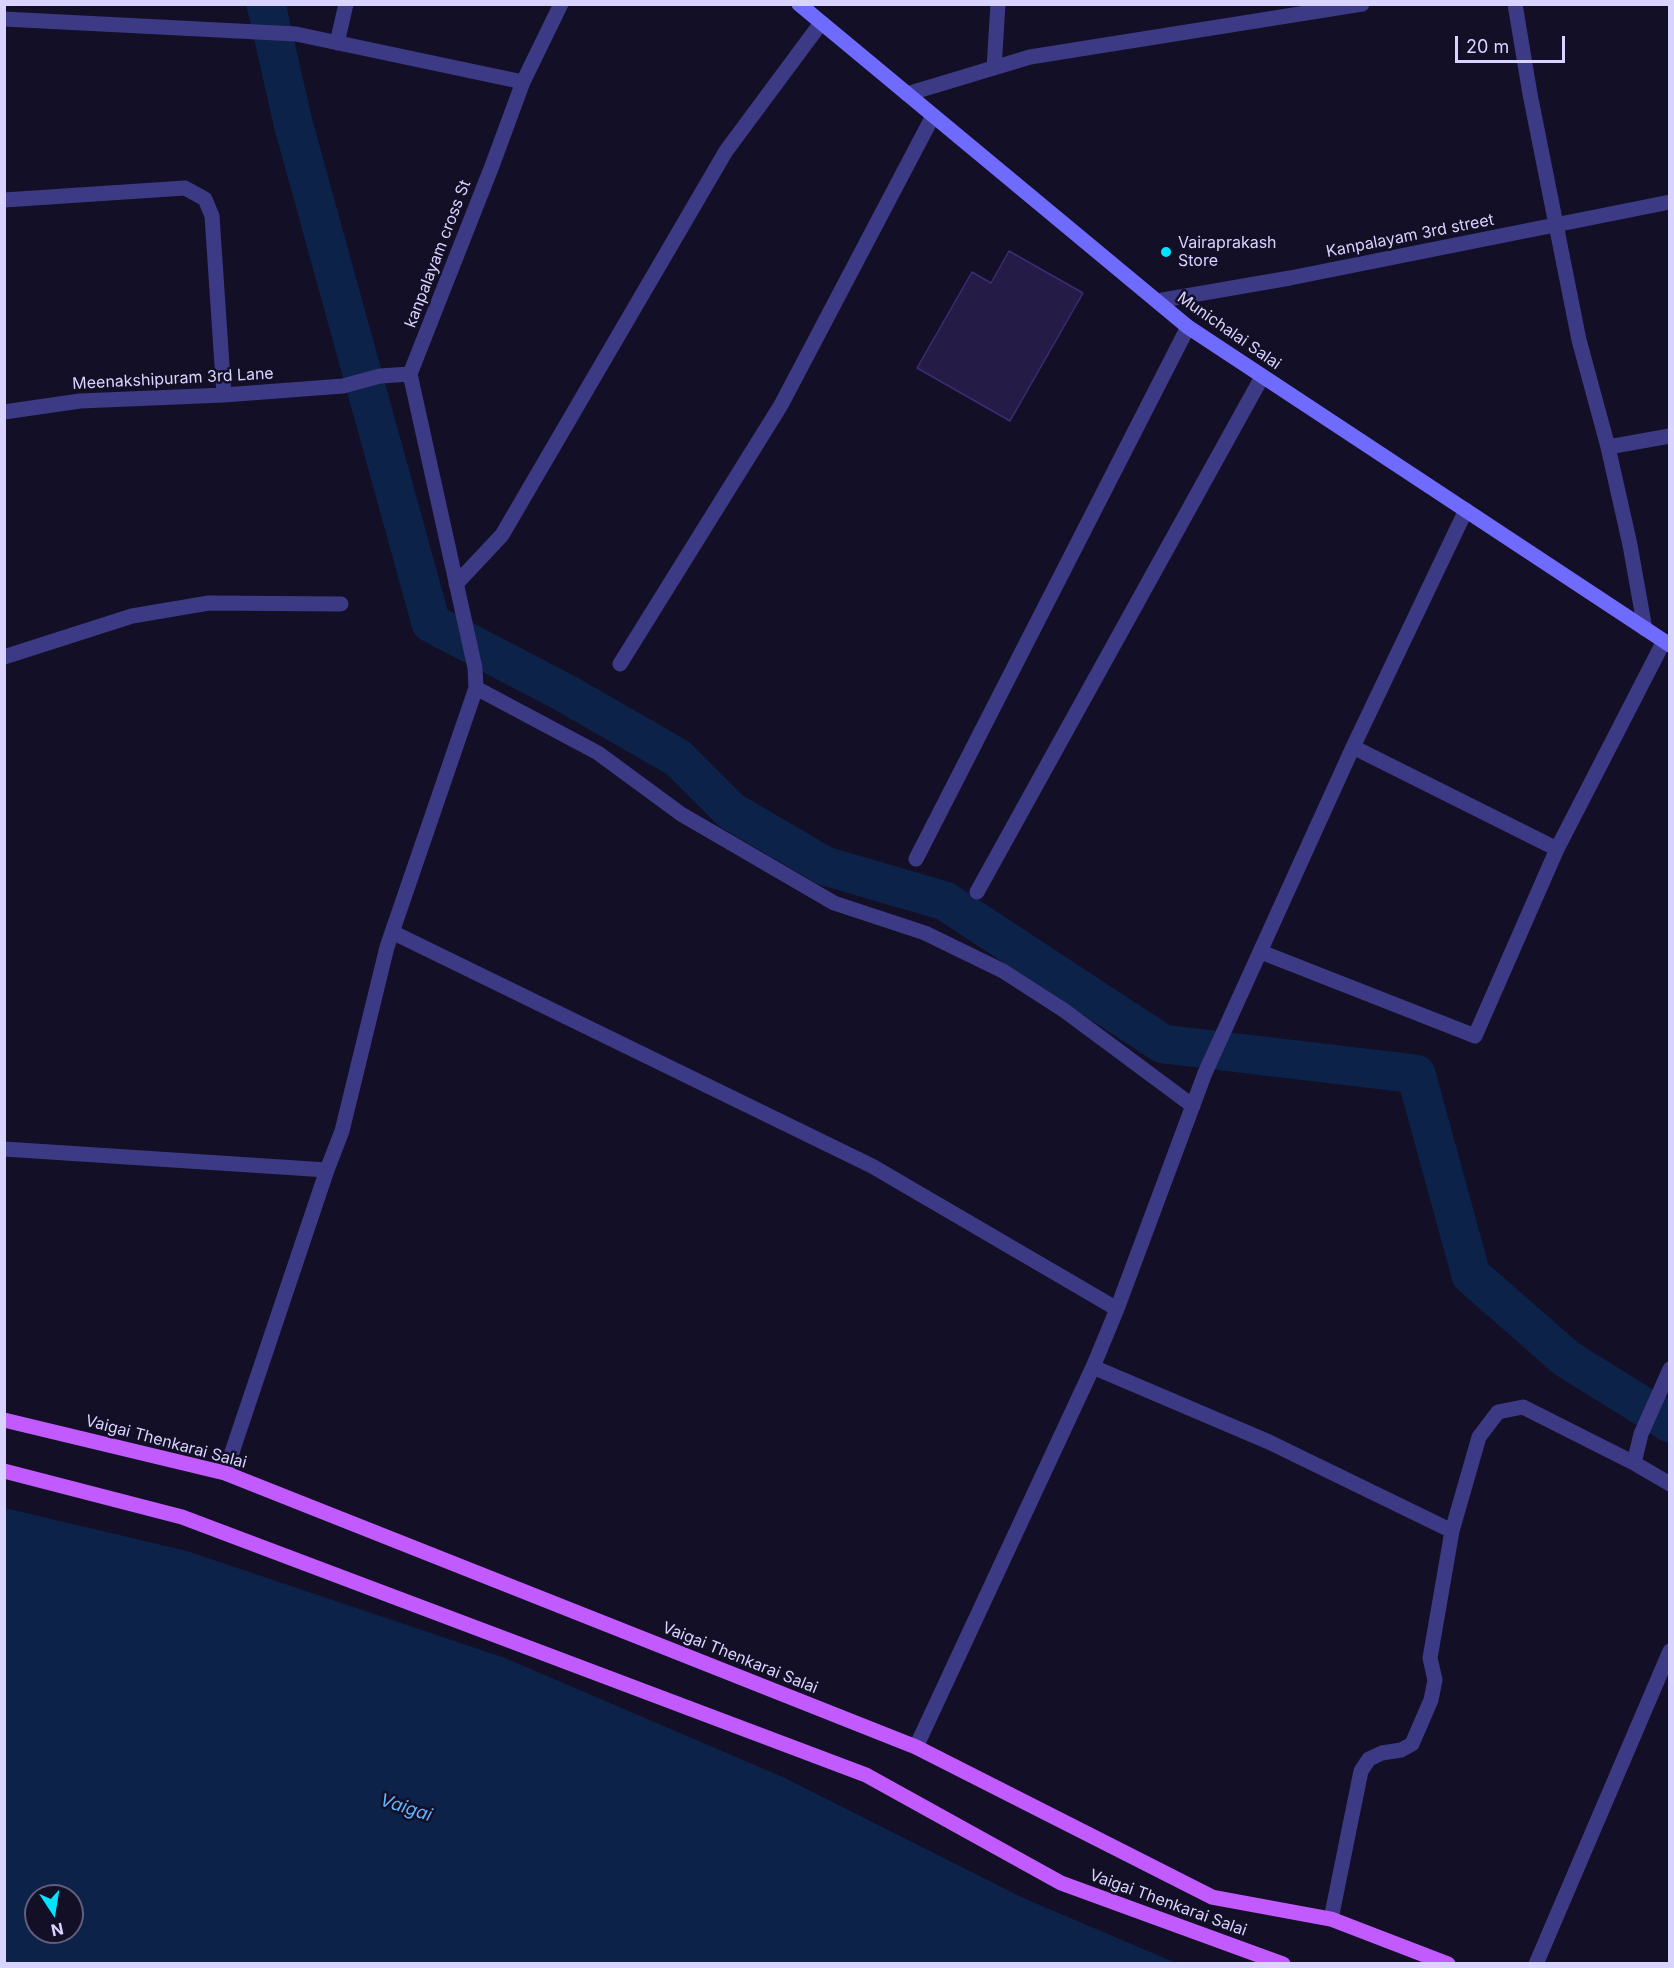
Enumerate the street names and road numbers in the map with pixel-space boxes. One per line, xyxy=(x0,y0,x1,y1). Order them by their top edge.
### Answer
street label: kanpalayam cross St xyxy=(401,177,475,331)
street label: Kanpalayam 3rd street xyxy=(1325,210,1495,262)
street label: Munichalai Salai xyxy=(1174,288,1284,374)
street label: Meenakshipuram 3rd Lane xyxy=(72,364,274,394)
street label: Vaigai Thenkarai Salai xyxy=(83,1411,249,1473)
street label: Vaigai Thenkarai Salai xyxy=(659,1618,821,1698)
street label: Vaigai Thenkarai Salai xyxy=(1087,1866,1249,1940)

